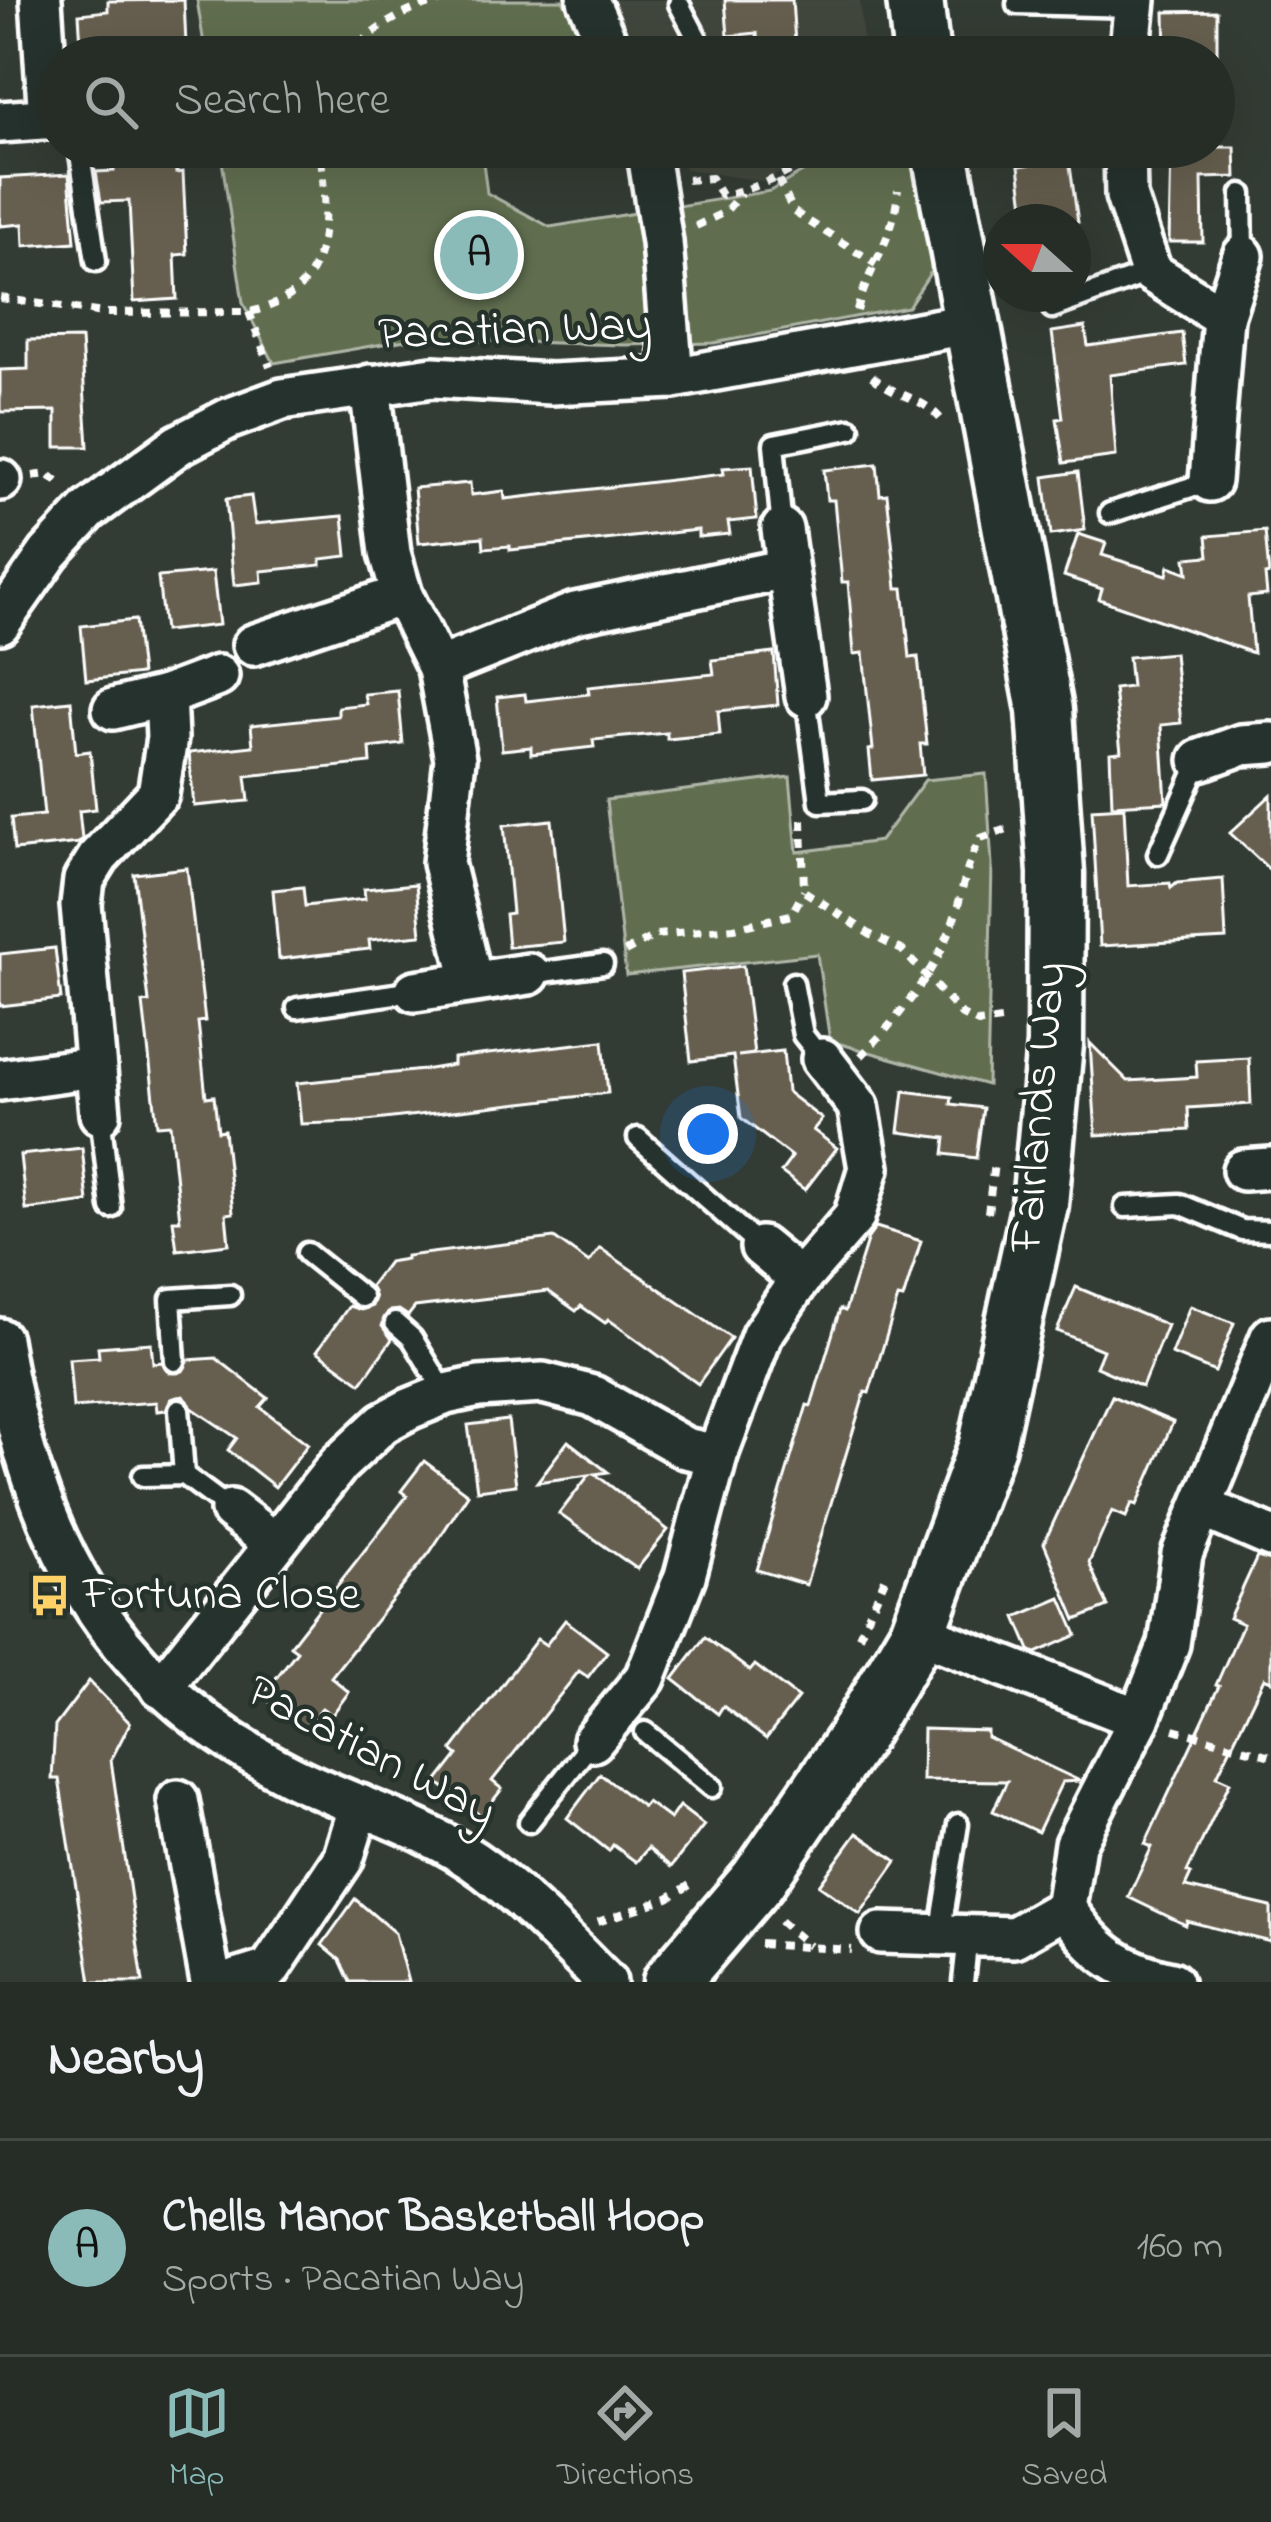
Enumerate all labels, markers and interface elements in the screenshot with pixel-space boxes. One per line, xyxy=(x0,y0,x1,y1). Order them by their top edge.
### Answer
search box xyxy=(36,36,1235,168)
icon: search xyxy=(78,69,144,135)
text: Search here xyxy=(174,69,390,135)
north arrow xyxy=(983,204,1091,312)
pin: A xyxy=(440,210,518,300)
street label: Pacatian Way xyxy=(377,291,653,371)
street label: Fairlands Way xyxy=(992,959,1088,1256)
your location xyxy=(678,1104,738,1164)
place label: Fortuna Close xyxy=(82,1561,360,1631)
bus stop icon: Fortuna Close xyxy=(26,1573,72,1619)
street label: Pacatian Way xyxy=(234,1658,508,1848)
text: Nearby xyxy=(48,2023,204,2098)
text: Chells Manor Basketball Hoop xyxy=(162,2186,704,2252)
text: A xyxy=(75,2219,99,2276)
text: 160 m xyxy=(1137,2219,1223,2276)
text: Sports · Pacatian Way xyxy=(162,2252,524,2309)
tab: Map xyxy=(164,2380,230,2500)
tab: Directions xyxy=(557,2380,694,2500)
tab: Saved xyxy=(1021,2380,1107,2500)

